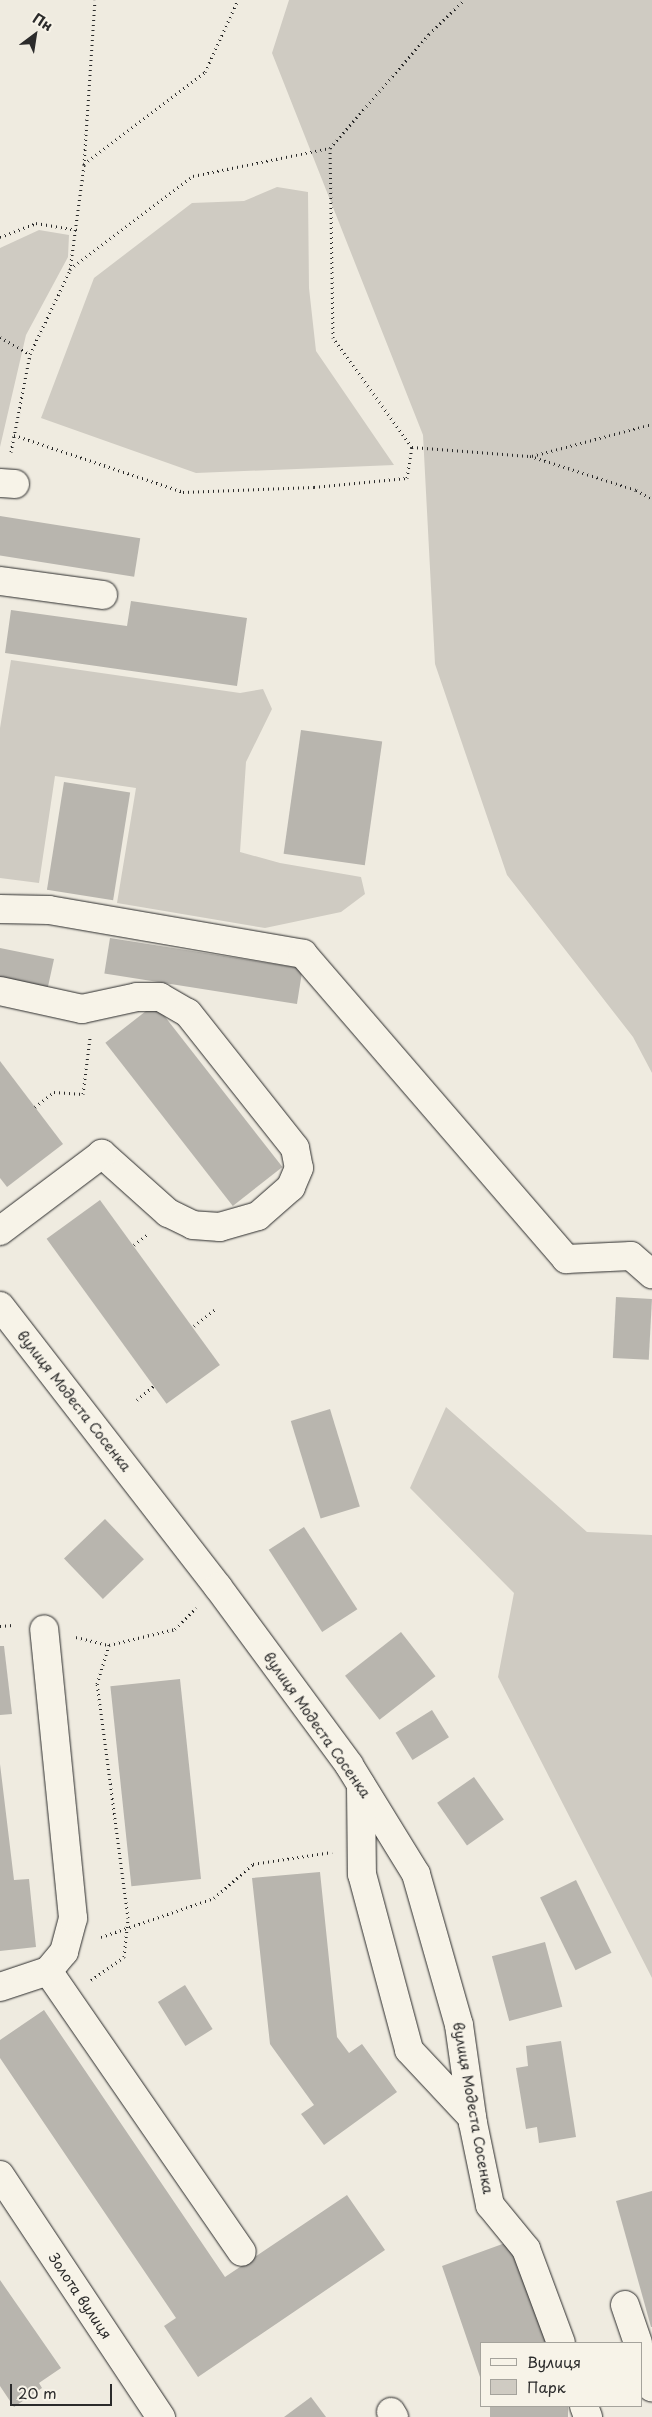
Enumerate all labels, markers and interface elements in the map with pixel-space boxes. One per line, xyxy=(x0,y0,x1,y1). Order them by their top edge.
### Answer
text: Пн xyxy=(29,7,57,36)
north arrow xyxy=(10,10,60,60)
street label: вулиця Модеста Сосенка xyxy=(14,1327,134,1475)
street label: вулиця Модеста Сосенка xyxy=(260,1649,374,1801)
street label: вулиця Модеста Сосенка xyxy=(450,2020,496,2196)
street label: Золота вулиця xyxy=(45,2250,115,2342)
legend xyxy=(480,2342,642,2407)
text: Вулиця xyxy=(527,2350,581,2373)
scale bar xyxy=(12,2374,115,2406)
text: Парк xyxy=(527,2375,566,2398)
text: 20 m xyxy=(18,2381,57,2404)

